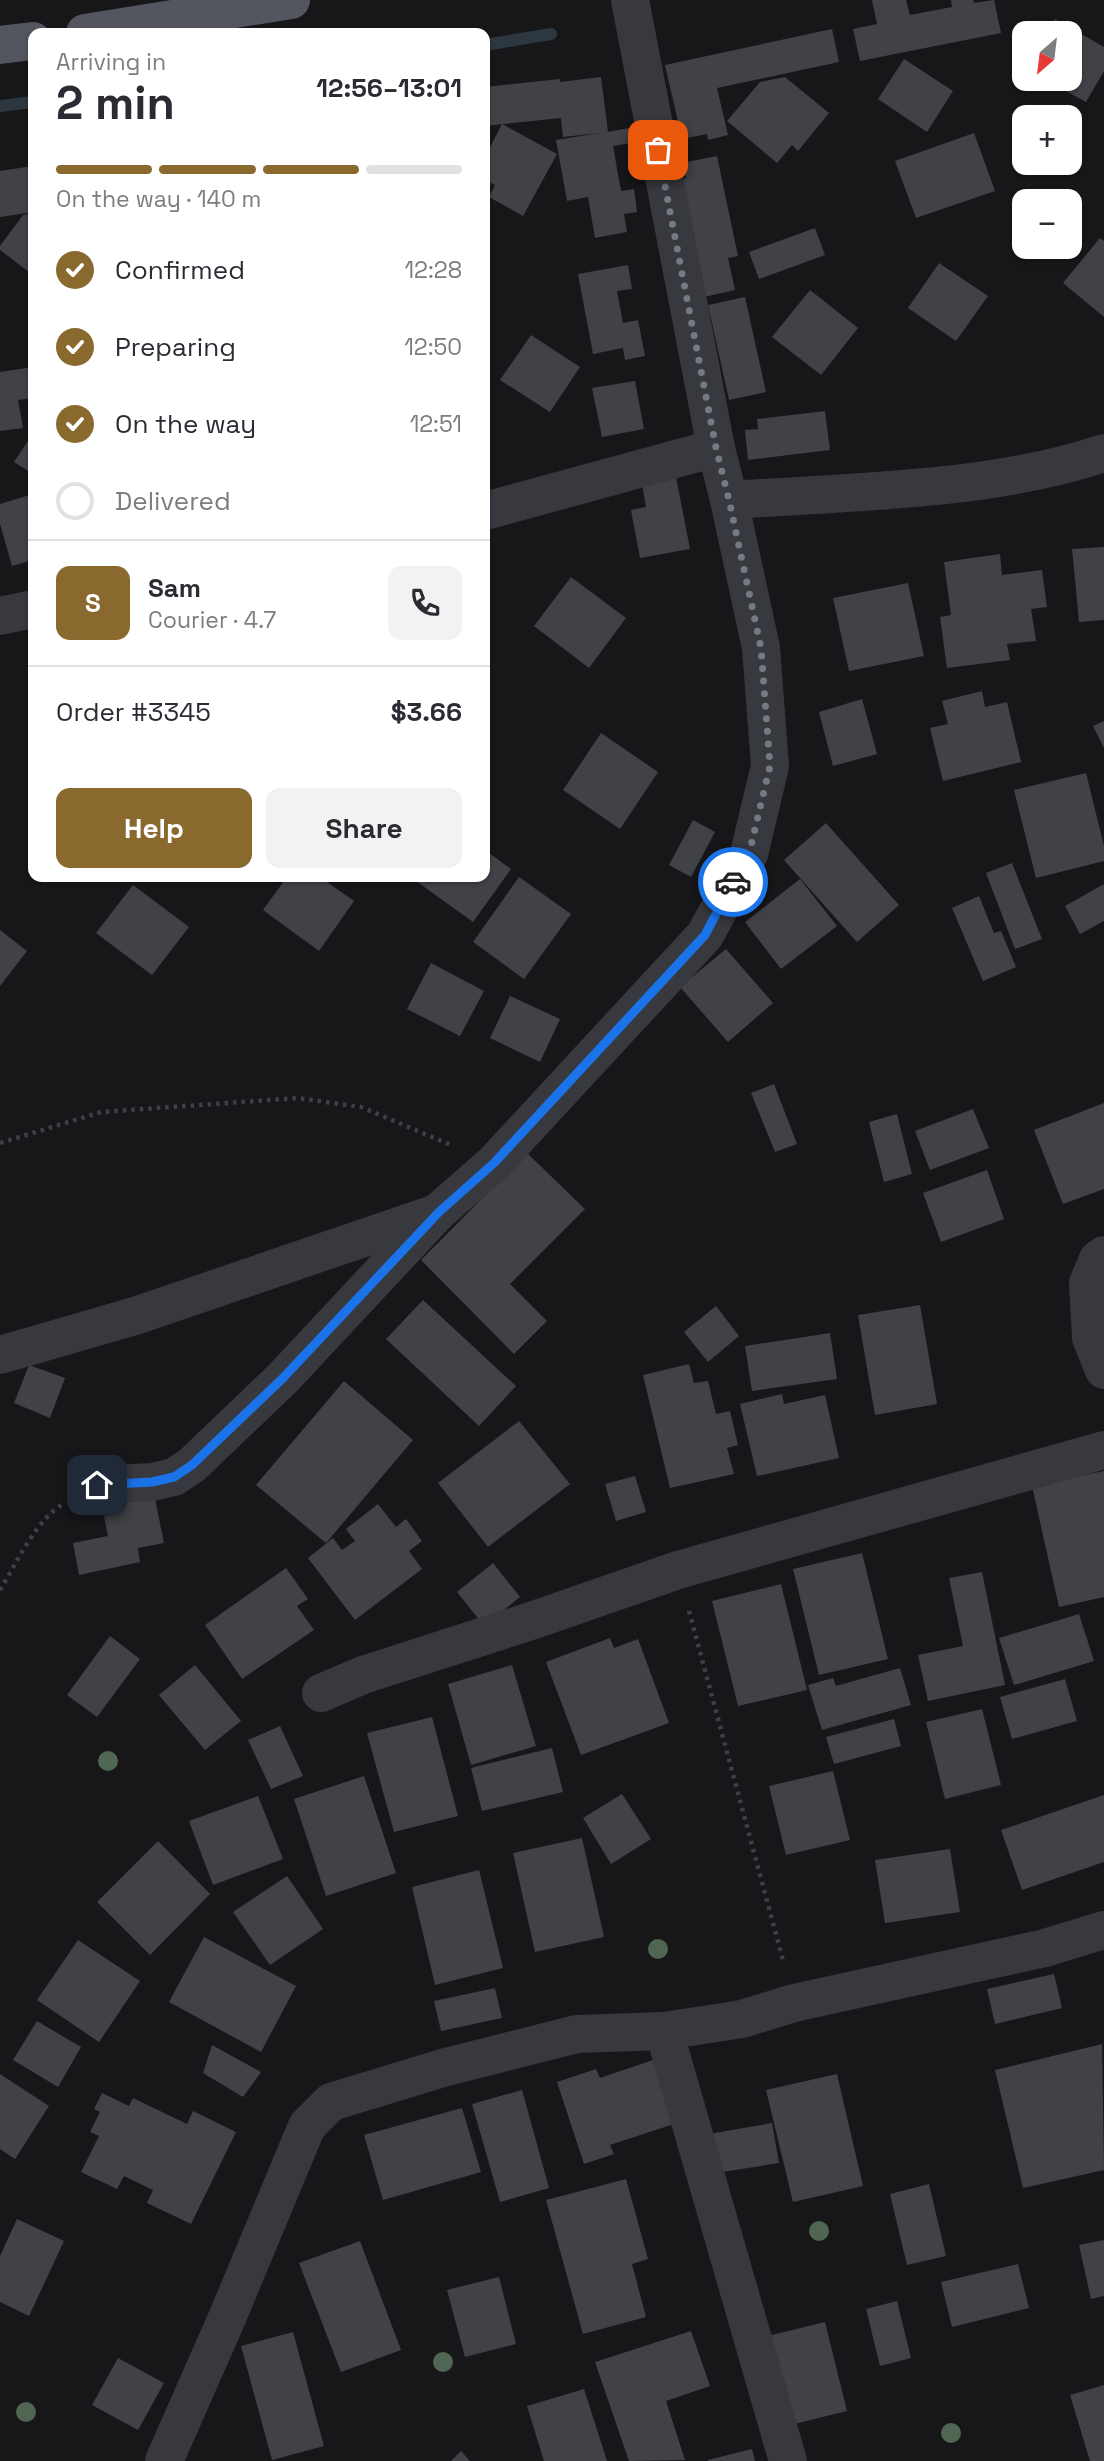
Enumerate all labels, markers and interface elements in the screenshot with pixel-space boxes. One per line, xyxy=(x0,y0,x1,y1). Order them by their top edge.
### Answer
north arrow xyxy=(1012,21,1082,91)
map controls xyxy=(1012,21,1082,259)
text: Arriving in xyxy=(56,47,166,77)
text: 12:56–13:01 xyxy=(316,71,462,105)
text: 2 min xyxy=(56,74,175,132)
button: + xyxy=(1012,105,1082,175)
pin xyxy=(628,120,688,180)
icon: bag xyxy=(639,131,677,169)
text: On the way · 140 m xyxy=(56,184,261,214)
button: − xyxy=(1012,189,1082,259)
icon: check xyxy=(56,251,94,289)
text: Confirmed xyxy=(115,253,245,287)
text: 12:28 xyxy=(405,255,462,285)
icon: check xyxy=(56,328,94,366)
text: Preparing xyxy=(115,330,236,364)
text: 12:50 xyxy=(404,332,462,362)
icon: check xyxy=(56,405,94,443)
text: On the way xyxy=(115,407,256,441)
text: 12:51 xyxy=(410,409,462,439)
text: Delivered xyxy=(115,484,231,518)
button: phone xyxy=(388,566,462,640)
text: Sam xyxy=(148,571,201,605)
text: S xyxy=(85,586,101,620)
text: Courier · 4.7 xyxy=(148,605,276,635)
text: Order #3345 xyxy=(56,695,211,729)
text: $3.66 xyxy=(391,695,462,729)
button: Help xyxy=(56,788,252,868)
button: Share xyxy=(266,788,462,868)
courier xyxy=(698,847,768,917)
icon: car xyxy=(714,863,752,901)
pin xyxy=(67,1455,127,1515)
icon: home xyxy=(78,1466,116,1504)

